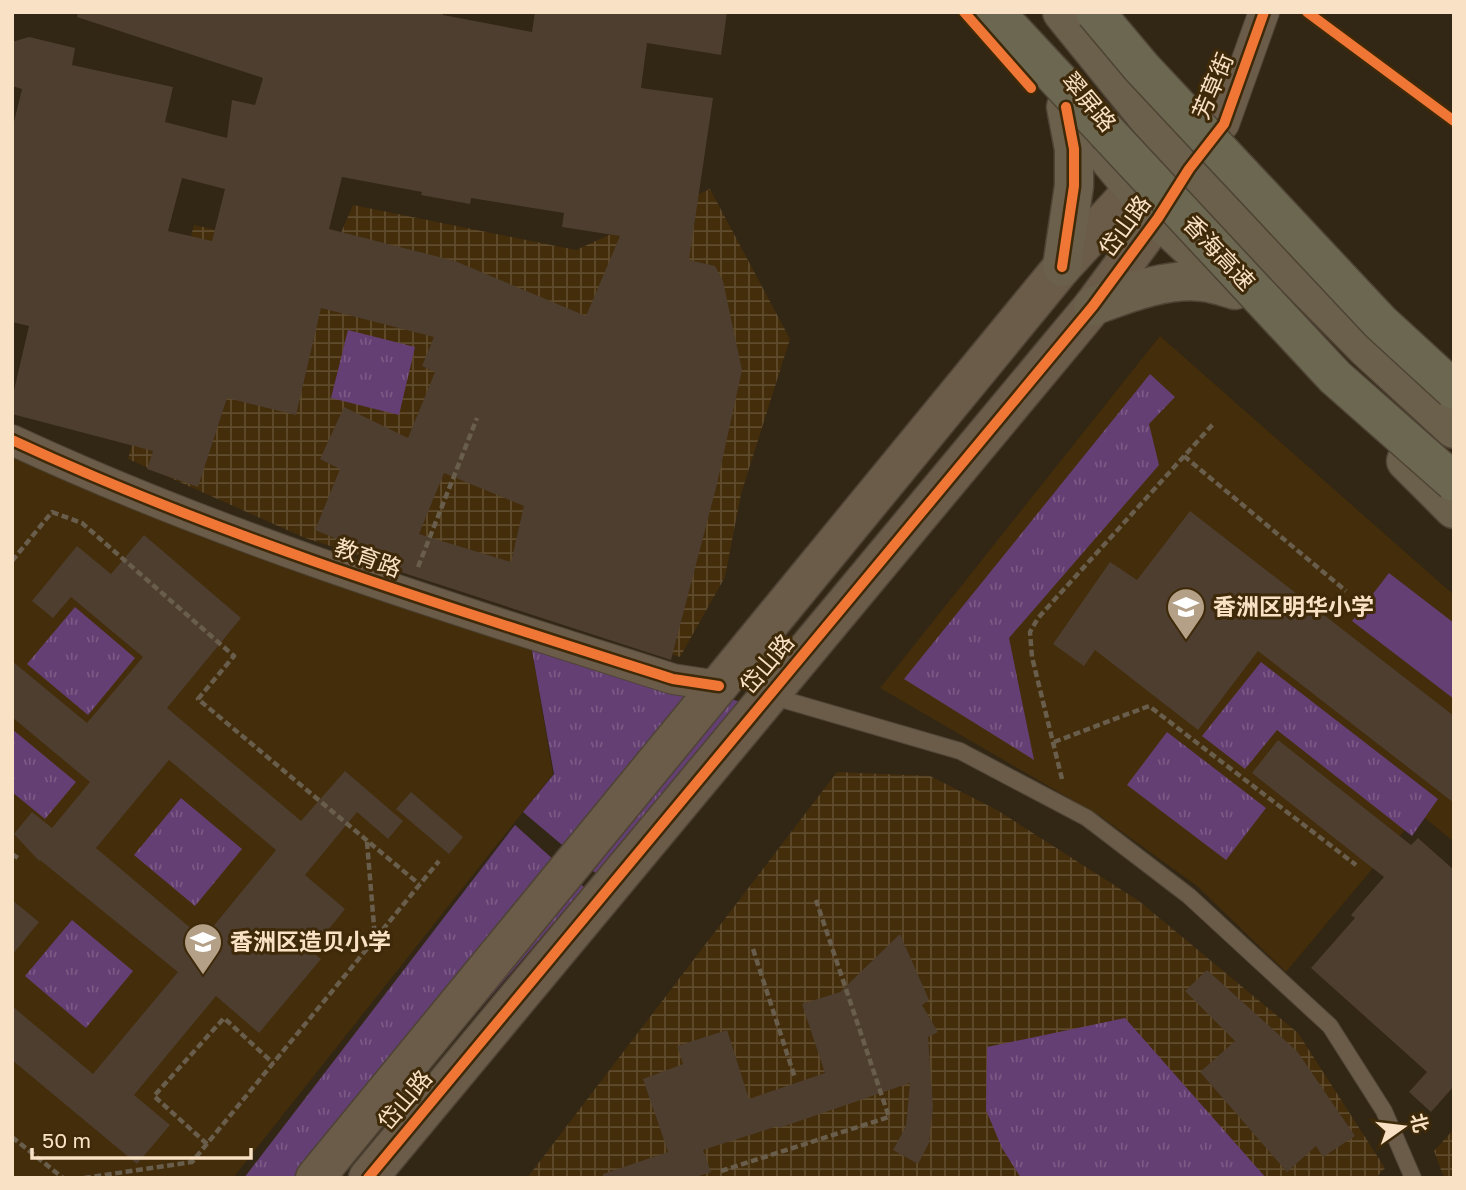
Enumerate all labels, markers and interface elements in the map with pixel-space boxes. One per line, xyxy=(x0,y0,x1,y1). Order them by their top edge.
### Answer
street label: 芳草街 xyxy=(1186,48,1238,123)
street label: 翠屏路 xyxy=(1057,66,1123,137)
street label: 岱山路 xyxy=(1093,189,1156,262)
street label: 香海高速 xyxy=(1178,209,1261,296)
street label: 教育路 xyxy=(331,532,406,582)
school or university icon: 香洲区明华小学 xyxy=(1165,586,1207,641)
place label: 香洲区明华小学 xyxy=(1213,592,1374,620)
street label: 岱山路 xyxy=(733,628,799,699)
school or university icon: 香洲区造贝小学 xyxy=(182,921,224,976)
place label: 香洲区造贝小学 xyxy=(230,927,391,955)
street label: 岱山路 xyxy=(371,1064,437,1135)
north arrow xyxy=(1368,1092,1438,1162)
text: 北 xyxy=(1407,1111,1433,1135)
scale bar xyxy=(32,1116,250,1160)
text: 50 m xyxy=(42,1127,91,1153)

